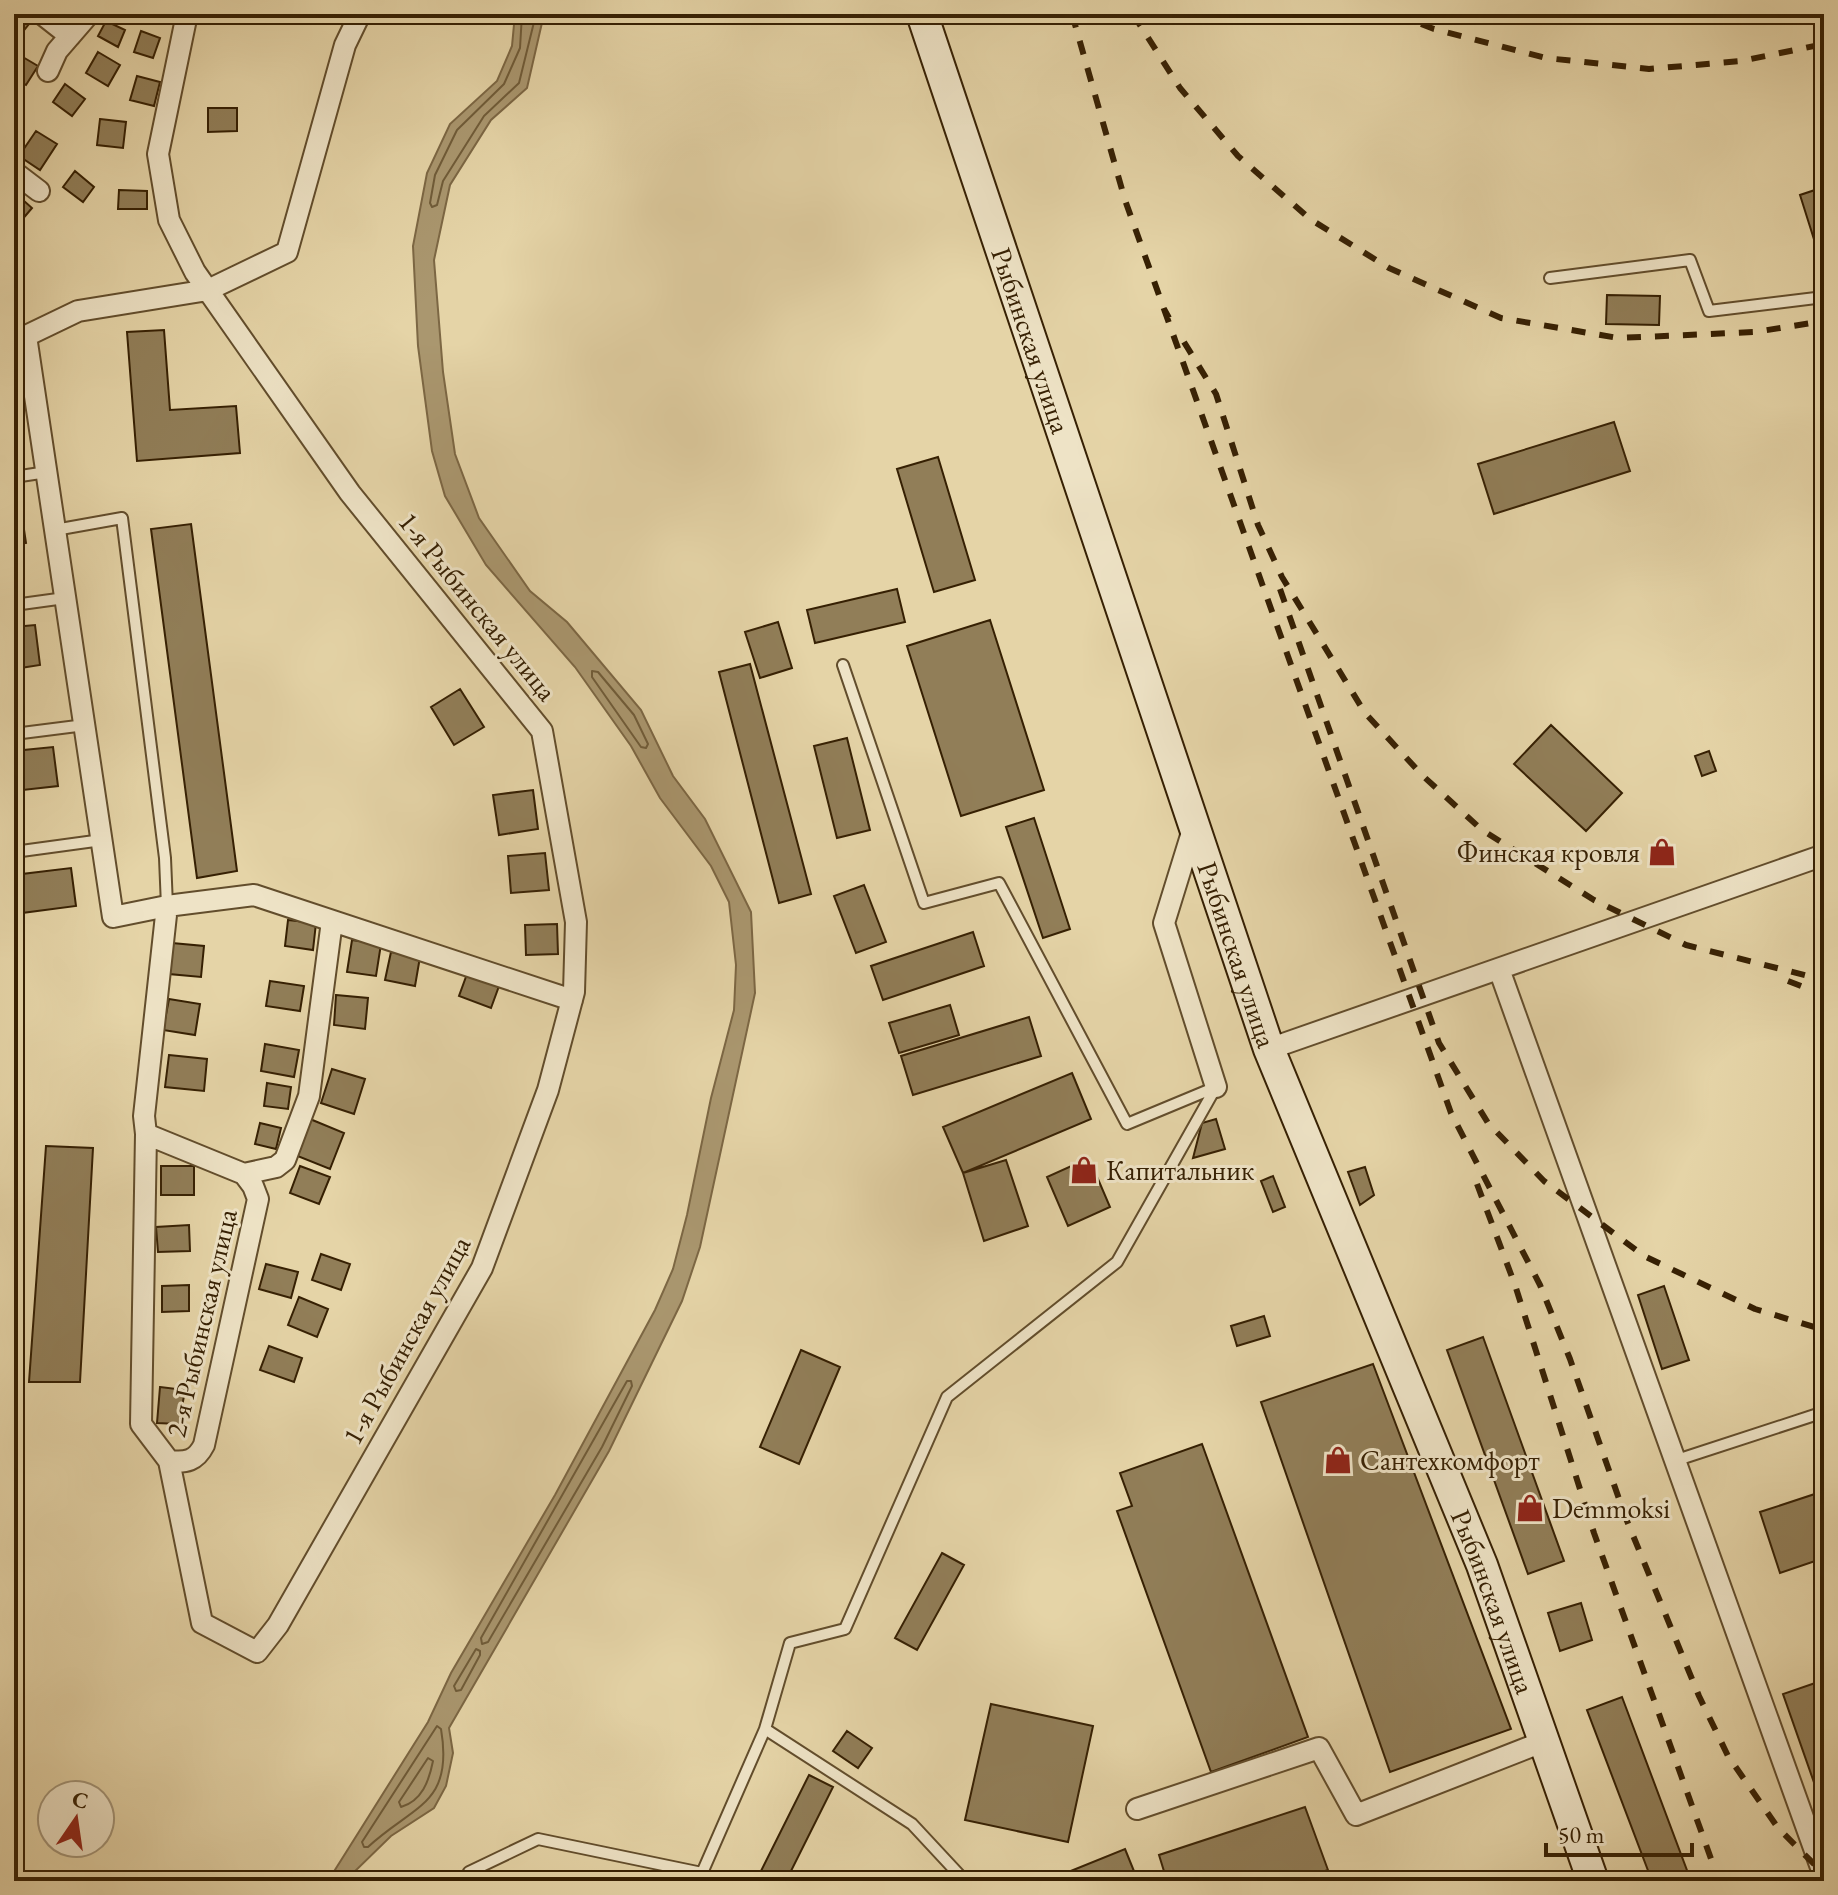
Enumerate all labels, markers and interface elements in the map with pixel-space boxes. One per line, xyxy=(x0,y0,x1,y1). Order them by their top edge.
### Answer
street label: Рыбинская улица xyxy=(983,242,1079,439)
street label: 1-я Рыбинская улица xyxy=(391,504,566,709)
place label: Финская кровля xyxy=(1457,834,1640,870)
shop icon: Финская кровля xyxy=(1647,837,1677,867)
street label: Рыбинская улица xyxy=(1189,857,1285,1053)
place label: Капитальник xyxy=(1106,1152,1254,1188)
shop icon: Капитальник xyxy=(1069,1155,1099,1185)
street label: 2-я Рыбинская улица xyxy=(157,1205,245,1441)
street label: 1-я Рыбинская улица xyxy=(334,1229,479,1451)
place label: Сантехкомфорт xyxy=(1360,1442,1540,1478)
shop icon: Сантехкомфорт xyxy=(1323,1445,1353,1475)
place label: Demmoksi xyxy=(1552,1490,1670,1526)
shop icon: Demmoksi xyxy=(1515,1493,1545,1523)
street label: Рыбинская улица xyxy=(1443,1504,1544,1699)
north arrow xyxy=(36,1779,116,1859)
text: С xyxy=(70,1784,91,1816)
scale bar xyxy=(1546,1807,1692,1857)
text: 50 m xyxy=(1558,1819,1605,1850)

